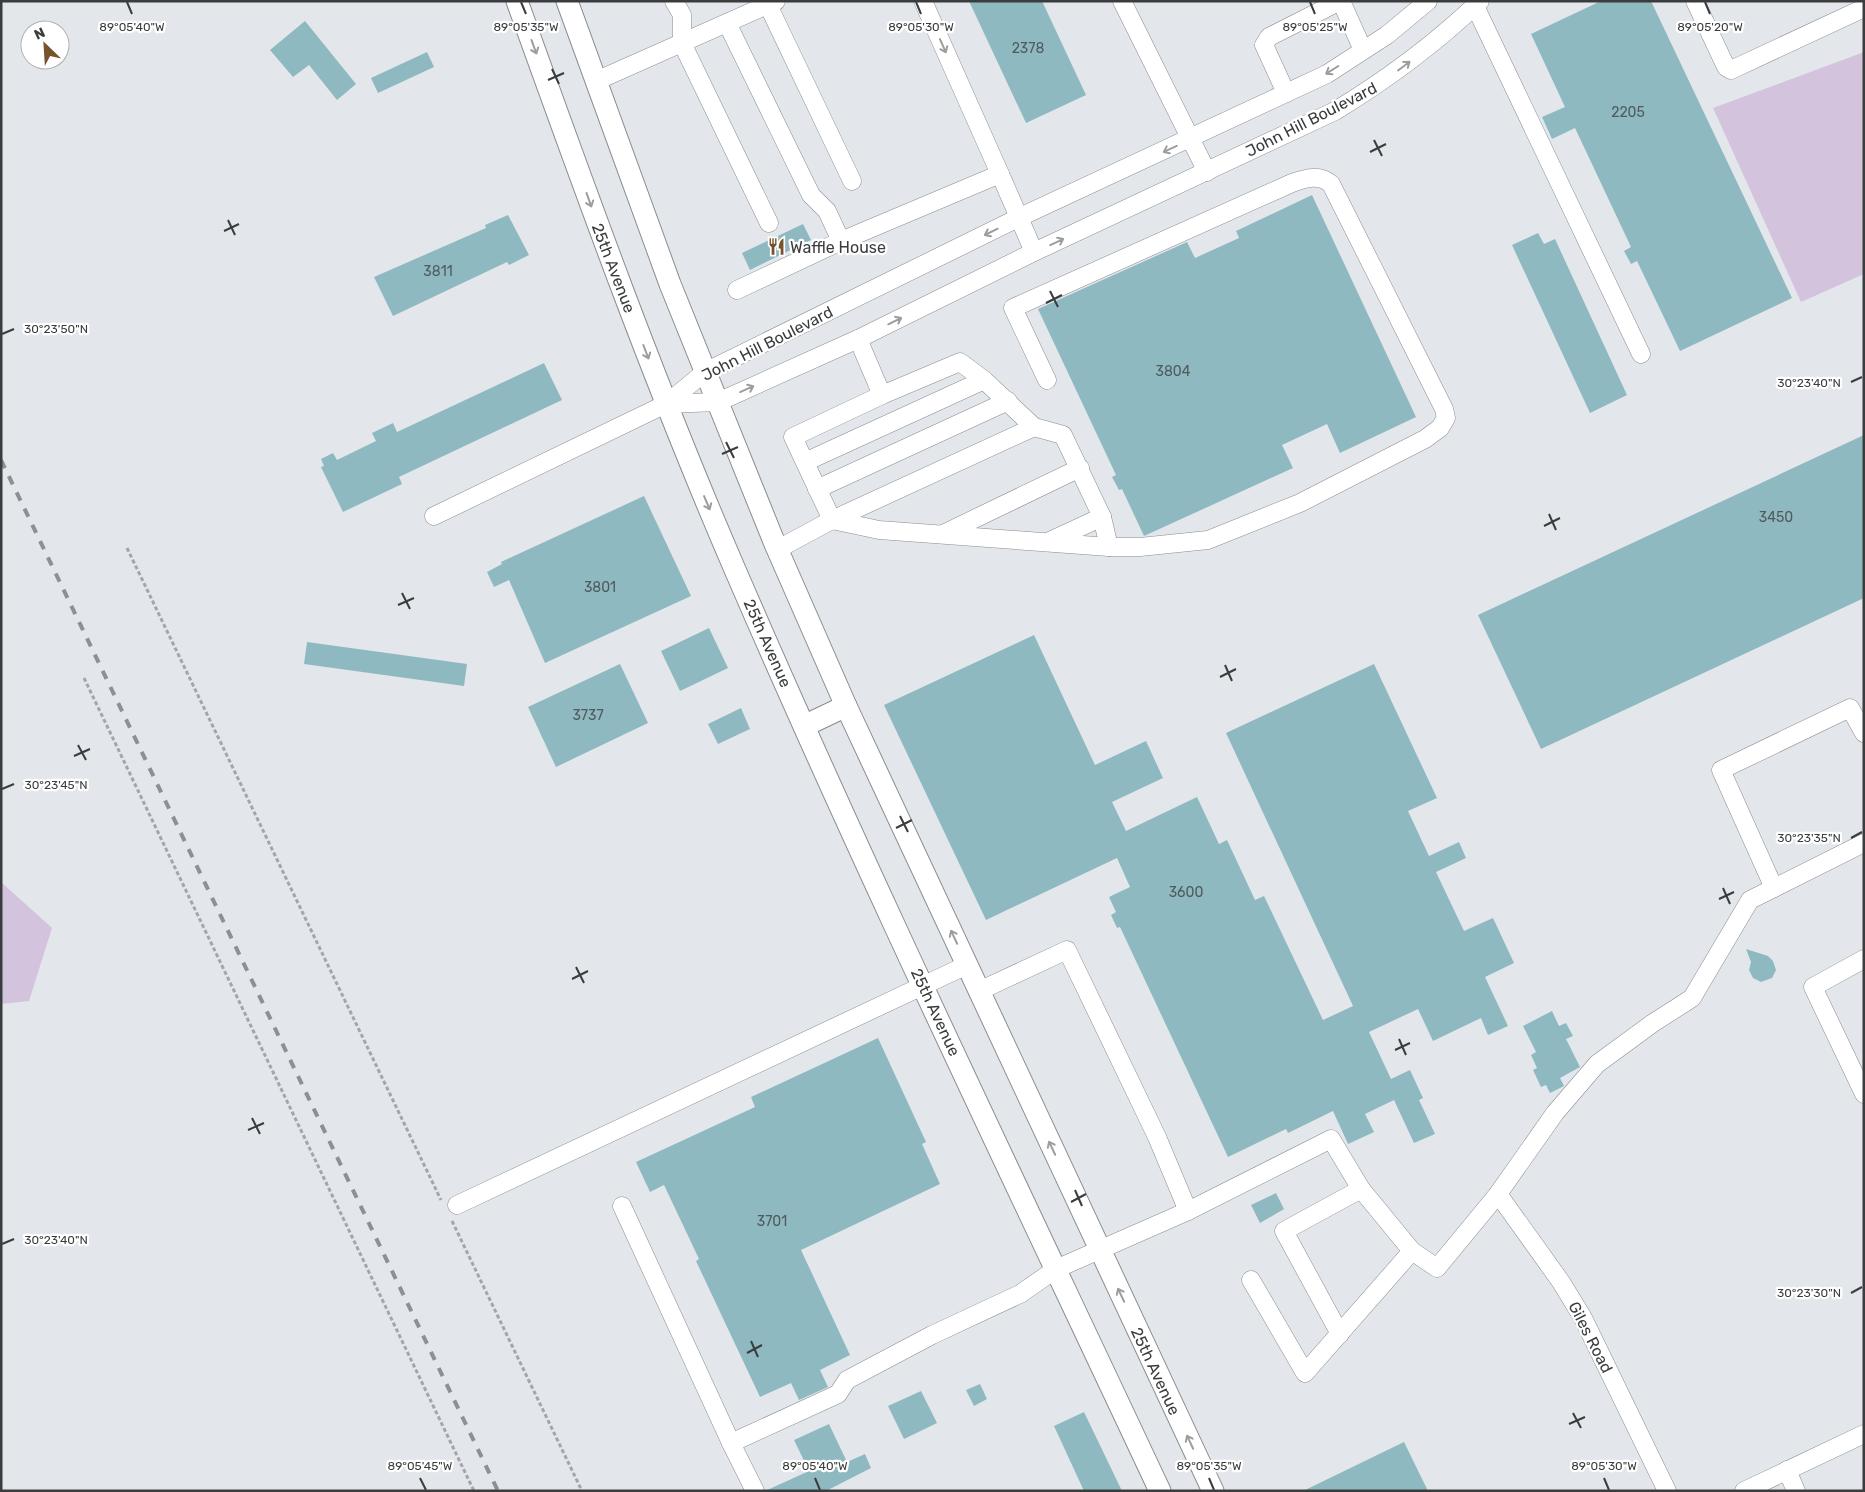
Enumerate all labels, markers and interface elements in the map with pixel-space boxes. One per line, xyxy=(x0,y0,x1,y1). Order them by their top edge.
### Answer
north arrow xyxy=(20,20,70,70)
text: 89°05'40"W xyxy=(99,20,165,34)
text: 89°05'35"W xyxy=(493,20,559,34)
text: 89°05'30"W xyxy=(888,20,954,34)
text: 89°05'25"W xyxy=(1282,20,1348,34)
text: 89°05'20"W xyxy=(1677,20,1743,34)
text: N xyxy=(32,24,48,44)
one-way arrow xyxy=(938,38,948,53)
one-way arrow xyxy=(529,39,539,55)
house number: 2378 xyxy=(1012,40,1044,57)
one-way arrow xyxy=(1397,61,1411,71)
one-way arrow xyxy=(1325,66,1339,76)
street label: John Hill Boulevard xyxy=(1243,78,1380,161)
house number: 2205 xyxy=(1611,104,1645,121)
one-way arrow xyxy=(1163,145,1178,154)
one-way arrow xyxy=(585,192,594,207)
street label: 25th Avenue xyxy=(588,221,639,316)
one-way arrow xyxy=(983,227,998,237)
restaurant icon: Waffle House xyxy=(766,237,786,257)
one-way arrow xyxy=(1049,237,1064,246)
place label: Waffle House xyxy=(790,238,886,257)
house number: 3811 xyxy=(423,263,453,280)
street label: John Hill Boulevard xyxy=(699,302,836,385)
one-way arrow xyxy=(887,316,902,325)
text: 30°23'50"N xyxy=(24,322,88,336)
one-way arrow xyxy=(642,344,651,359)
house number: 3804 xyxy=(1156,363,1191,380)
text: 30°23'40"N xyxy=(1777,376,1841,390)
one-way arrow xyxy=(739,383,754,393)
one-way arrow xyxy=(703,495,713,510)
house number: 3450 xyxy=(1759,509,1793,526)
house number: 3801 xyxy=(584,579,616,596)
street label: 25th Avenue xyxy=(740,596,795,690)
house number: 3737 xyxy=(572,707,604,724)
text: 30°23'45"N xyxy=(24,778,88,792)
text: 30°23'35"N xyxy=(1777,831,1841,845)
house number: 3600 xyxy=(1169,884,1203,901)
one-way arrow xyxy=(948,930,958,945)
street label: 25th Avenue xyxy=(907,965,964,1059)
one-way arrow xyxy=(1047,1141,1056,1156)
house number: 3701 xyxy=(757,1213,787,1230)
text: 30°23'40"N xyxy=(24,1233,88,1247)
text: 30°23'30"N xyxy=(1777,1286,1841,1300)
one-way arrow xyxy=(1116,1288,1125,1303)
street label: Giles Road xyxy=(1564,1298,1617,1376)
street label: 25th Avenue xyxy=(1127,1324,1184,1418)
one-way arrow xyxy=(1185,1435,1194,1450)
text: 89°05'45"W xyxy=(388,1459,453,1473)
text: 89°05'40"W xyxy=(782,1459,848,1473)
text: 89°05'35"W xyxy=(1176,1459,1242,1473)
text: 89°05'30"W xyxy=(1571,1459,1637,1473)

